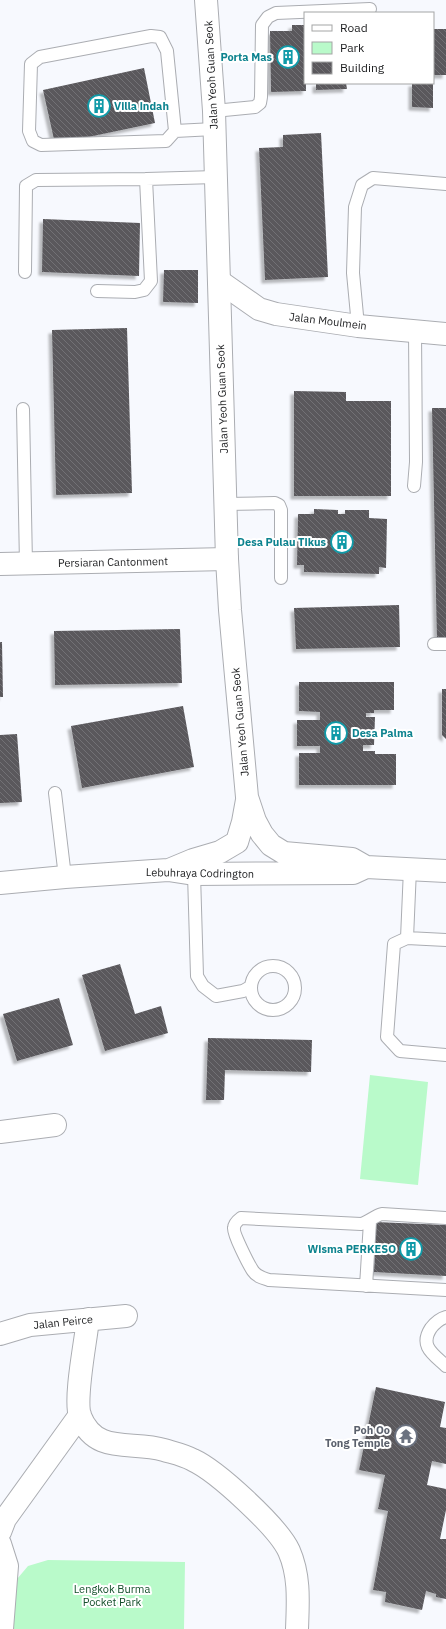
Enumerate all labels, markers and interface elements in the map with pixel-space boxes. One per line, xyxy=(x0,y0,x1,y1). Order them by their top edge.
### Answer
legend xyxy=(304,12,434,84)
street label: Jalan Yeoh Guan Seok xyxy=(201,20,221,130)
text: Road xyxy=(340,20,368,35)
text: Park xyxy=(340,40,365,55)
building icon: Porta Mas xyxy=(275,44,301,70)
place label: Porta Mas xyxy=(220,50,272,64)
text: Building xyxy=(340,60,385,75)
building icon: Villa indah xyxy=(86,93,112,119)
place label: Villa indah xyxy=(114,99,169,113)
street label: Jalan Moulmein xyxy=(288,309,368,333)
street label: Jalan Yeoh Guan Seok xyxy=(213,344,231,454)
building icon: Desa Pulau Tikus xyxy=(329,529,355,555)
place label: Desa Pulau Tikus xyxy=(237,535,326,549)
street label: Persiaran Cantonment xyxy=(58,554,168,570)
street label: Jalan Yeoh Guan Seok xyxy=(228,667,252,777)
building icon: Desa Palma xyxy=(323,720,349,746)
place label: Desa Palma xyxy=(352,726,413,740)
street label: Lebuhraya Codrington xyxy=(146,865,254,881)
building icon: Wisma PERKESO xyxy=(398,1236,424,1262)
place label: Wisma PERKESO xyxy=(308,1242,396,1256)
street label: Jalan Peirce xyxy=(32,1312,94,1332)
place label: Poh Oo Tong Temple xyxy=(325,1423,390,1450)
temple icon: Poh Oo Tong Temple xyxy=(393,1423,419,1449)
park label: Lengkok Burma Pocket Park xyxy=(74,1582,150,1609)

